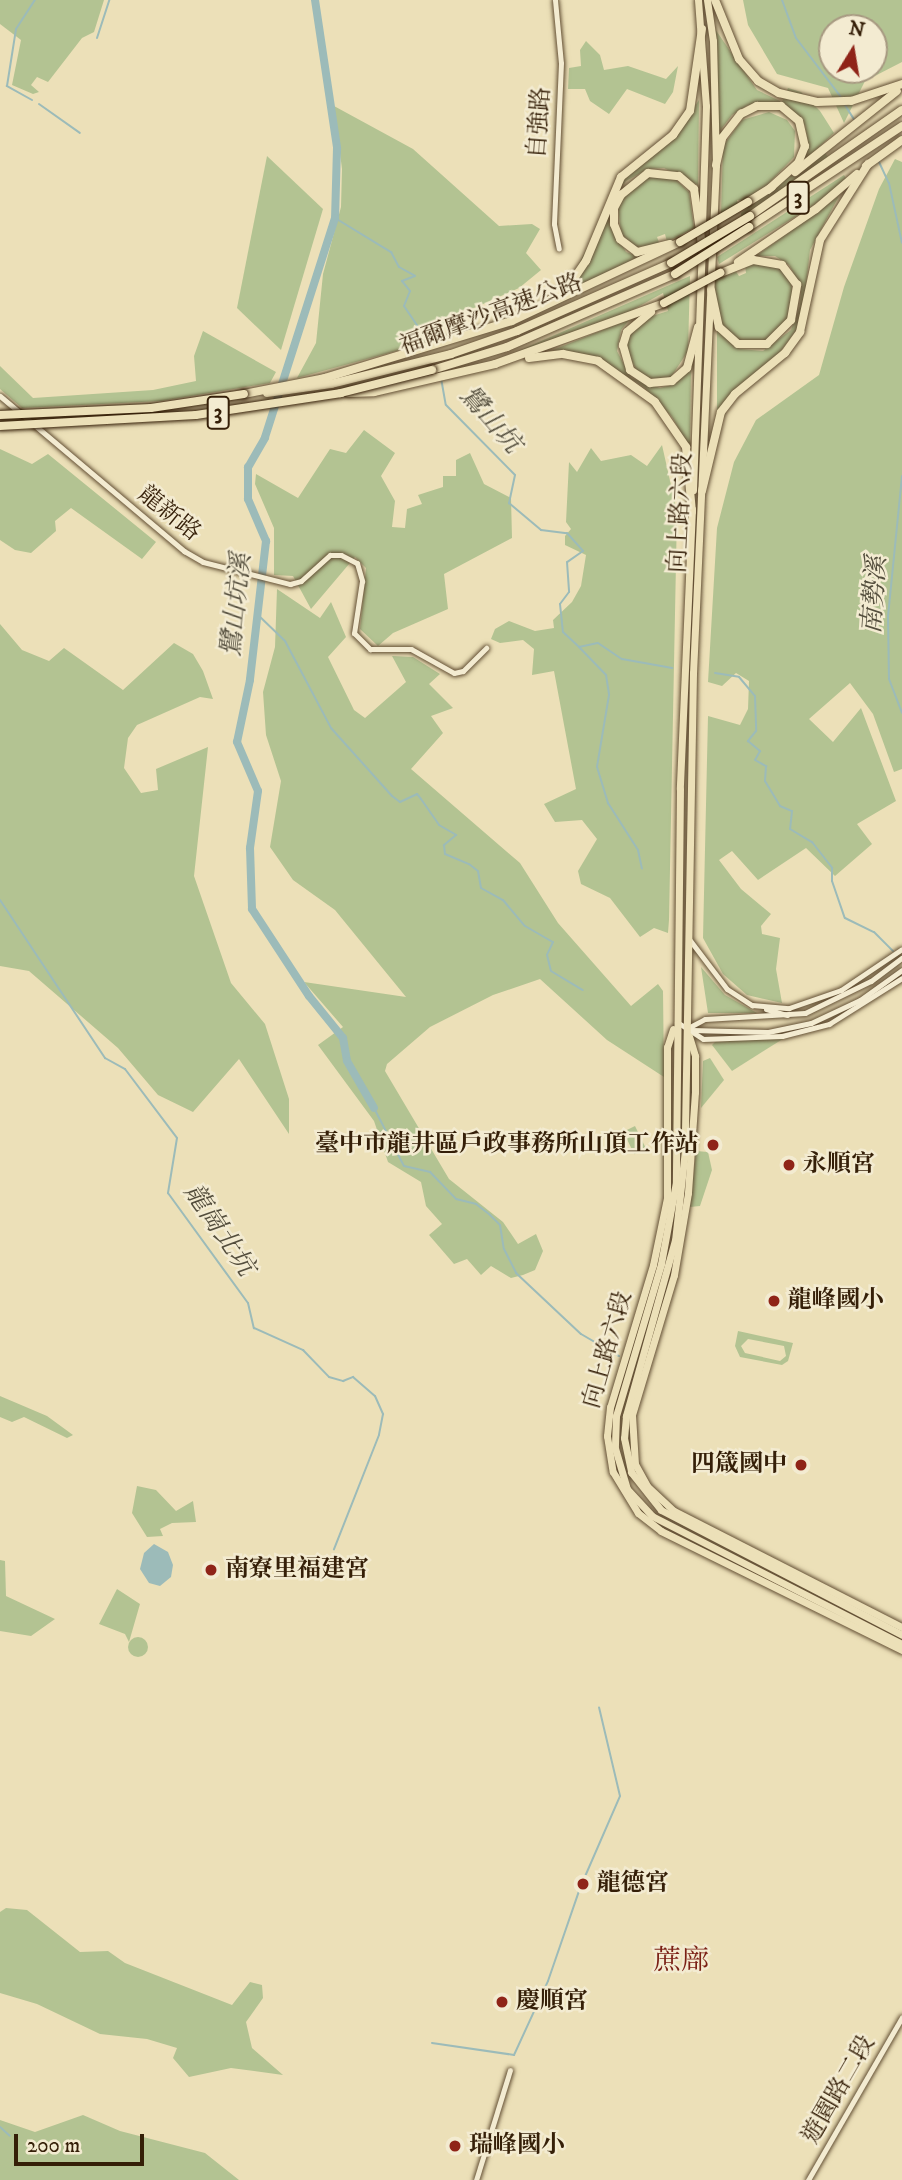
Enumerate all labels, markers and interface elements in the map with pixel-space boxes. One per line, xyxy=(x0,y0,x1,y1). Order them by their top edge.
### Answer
north arrow xyxy=(818,14,888,84)
text: N xyxy=(847,17,867,43)
street label: 自強路 xyxy=(523,86,557,160)
road number: 3 xyxy=(786,178,810,218)
street label: 福爾摩沙高速公路 xyxy=(396,269,586,361)
water label: 鷺山坑 xyxy=(453,380,527,460)
road number: 3 xyxy=(206,394,230,432)
street label: 向上路六段 xyxy=(663,452,699,574)
street label: 龍新路 xyxy=(132,480,206,548)
water label: 鷺山坑溪 xyxy=(216,552,258,658)
water label: 南勢溪 xyxy=(857,555,893,635)
place label: 臺中市龍井區戶政事務所山頂工作站 xyxy=(315,1131,699,1159)
marker: 臺中市龍井區戶政事務所山頂工作站 xyxy=(705,1137,721,1153)
place label: 永順宮 xyxy=(803,1151,875,1179)
marker: 永順宮 xyxy=(781,1157,797,1173)
water label: 龍崗北坑 xyxy=(177,1178,261,1282)
place label: 龍峰國小 xyxy=(788,1287,884,1315)
street label: 向上路六段 xyxy=(578,1288,638,1412)
marker: 龍峰國小 xyxy=(766,1293,782,1309)
place label: 四箴國中 xyxy=(691,1451,787,1479)
marker: 四箴國中 xyxy=(793,1457,809,1473)
place label: 南寮里福建宮 xyxy=(225,1556,369,1584)
marker: 南寮里福建宮 xyxy=(203,1562,219,1578)
place label: 龍德宮 xyxy=(597,1870,669,1898)
marker: 龍德宮 xyxy=(575,1876,591,1892)
district label: 蔗廍 xyxy=(653,1944,709,1978)
place label: 慶順宮 xyxy=(516,1988,588,2016)
marker: 慶順宮 xyxy=(494,1994,510,2010)
street label: 遊園路二段 xyxy=(797,2031,881,2149)
scale bar xyxy=(18,2120,147,2164)
place label: 瑞峰國小 xyxy=(469,2132,565,2160)
text: 200 m xyxy=(27,2133,80,2159)
marker: 瑞峰國小 xyxy=(447,2138,463,2154)

